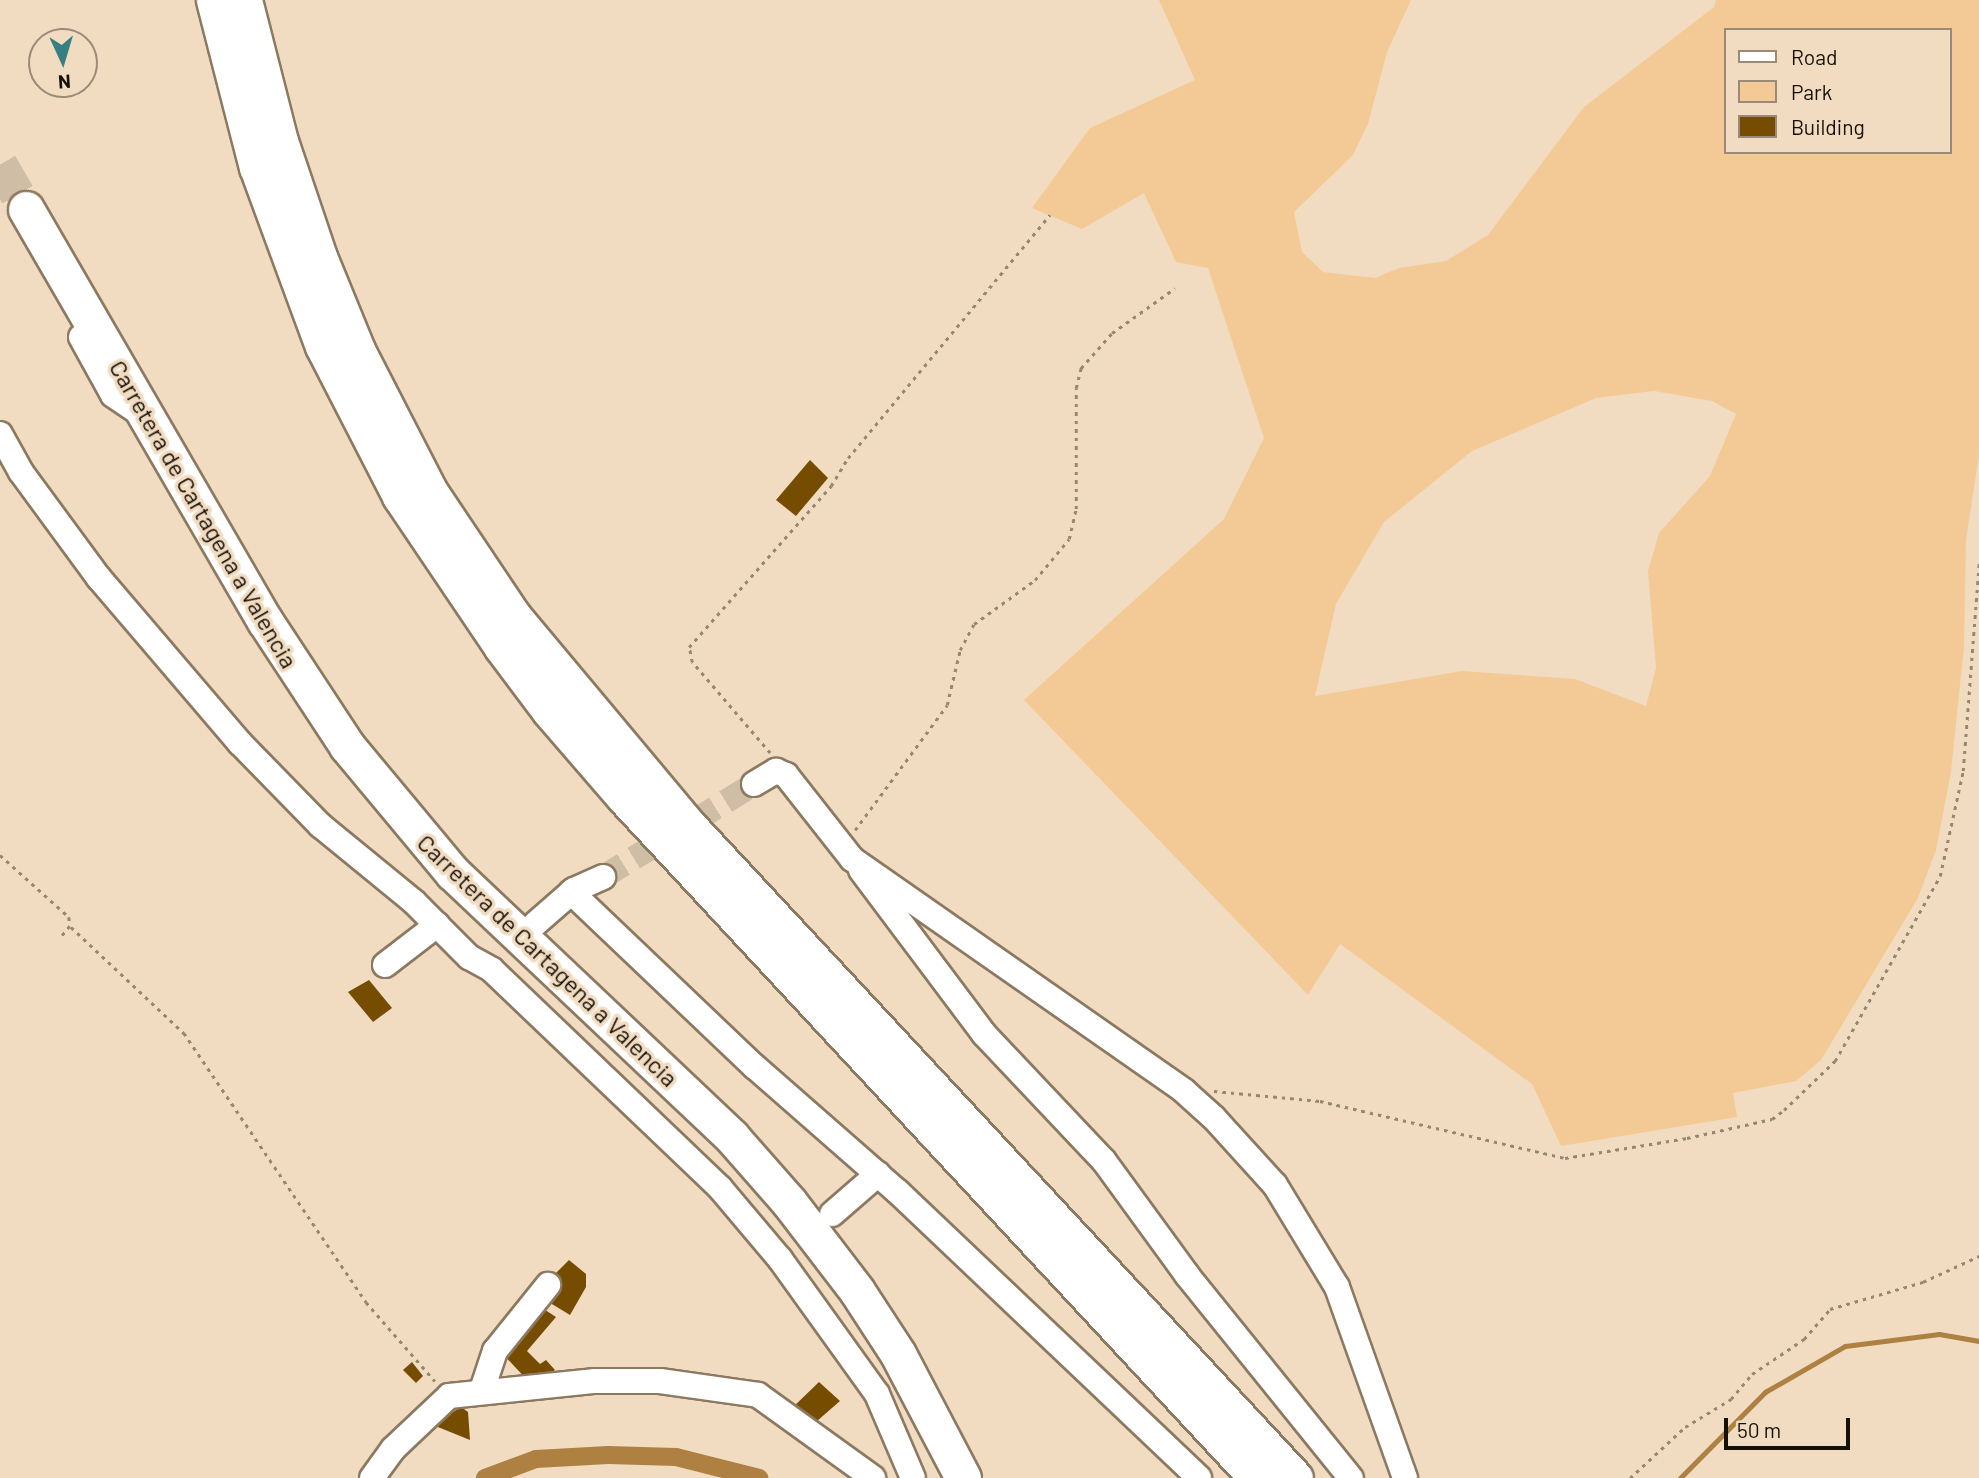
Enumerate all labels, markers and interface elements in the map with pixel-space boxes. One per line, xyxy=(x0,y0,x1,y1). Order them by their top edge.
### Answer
north arrow xyxy=(28,28,98,98)
legend xyxy=(1724,28,1951,154)
text: Road xyxy=(1791,44,1837,69)
text: N xyxy=(57,71,71,94)
text: Park xyxy=(1791,79,1832,104)
text: Building xyxy=(1791,114,1865,139)
street label: Carretera de Cartagena a Valencia xyxy=(104,355,304,673)
street label: Carretera de Cartagena a Valencia xyxy=(412,828,684,1092)
scale bar xyxy=(1727,1404,1853,1448)
text: 50 m xyxy=(1737,1417,1781,1442)

